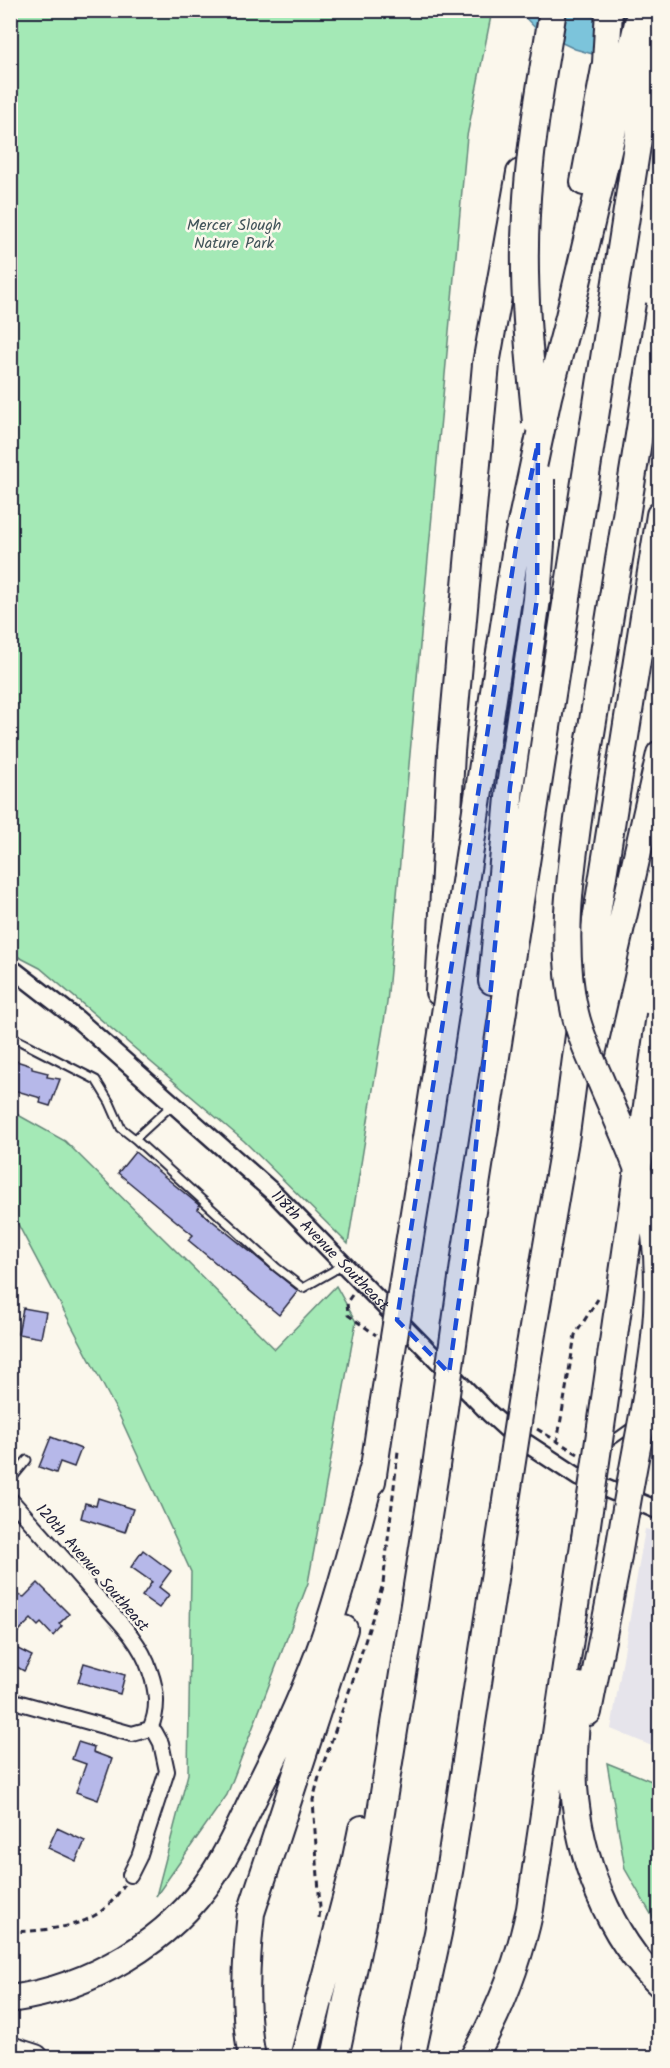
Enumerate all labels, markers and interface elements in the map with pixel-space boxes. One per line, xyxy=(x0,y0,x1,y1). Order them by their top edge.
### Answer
park label: Mercer Slough Nature Park xyxy=(187,213,281,256)
street label: 118th Avenue Southeast xyxy=(265,1184,396,1317)
street label: 120th Avenue Southeast xyxy=(29,1498,155,1638)

